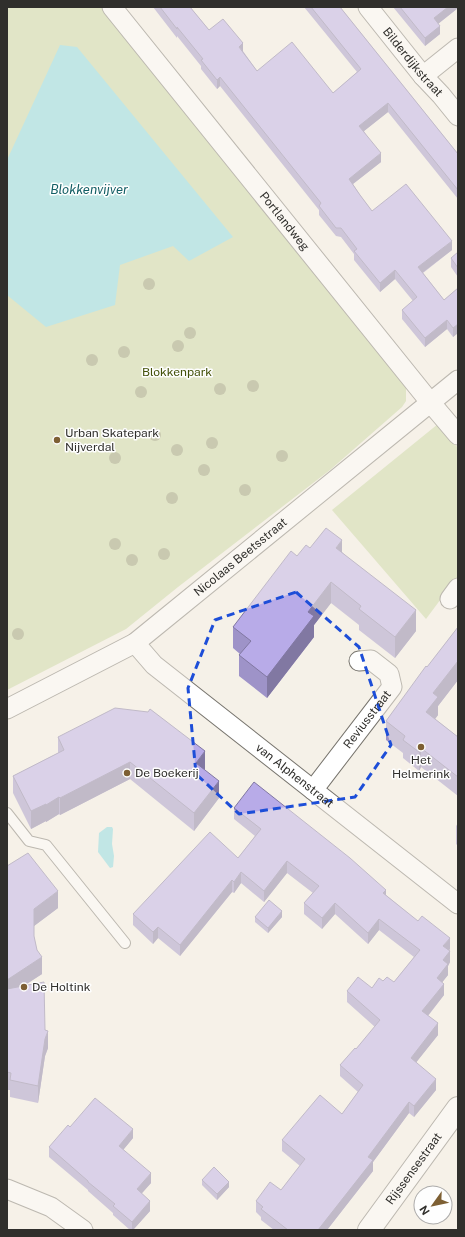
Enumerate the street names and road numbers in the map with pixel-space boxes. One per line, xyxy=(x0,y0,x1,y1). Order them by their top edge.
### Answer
street label: Bilderdijkstraat xyxy=(380,25,446,100)
street label: Portlandweg xyxy=(257,189,312,253)
street label: Nicolaas Beetsstraat xyxy=(191,515,290,599)
street label: Reviusstraat xyxy=(340,687,394,751)
street label: van Alphenstraat xyxy=(253,741,337,811)
street label: Rijssensestraat xyxy=(383,1130,445,1207)

